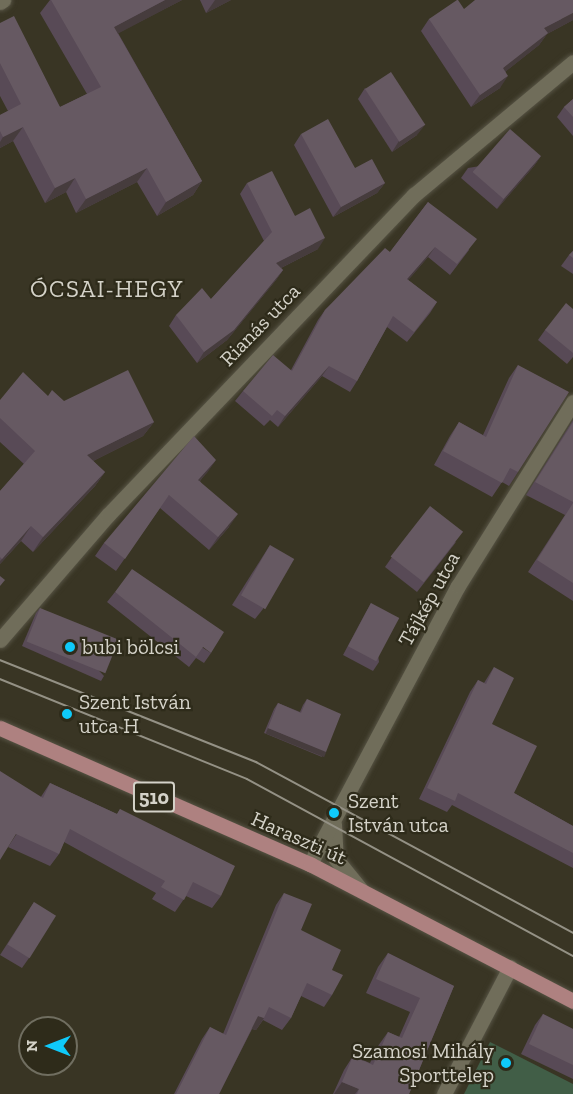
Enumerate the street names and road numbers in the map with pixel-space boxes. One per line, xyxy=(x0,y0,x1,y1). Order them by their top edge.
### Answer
street label: Rianás utca xyxy=(215,279,305,371)
street label: Tájkép utca xyxy=(393,547,465,651)
road number: 510 xyxy=(132,780,176,814)
street label: Haraszti út xyxy=(247,806,351,870)

